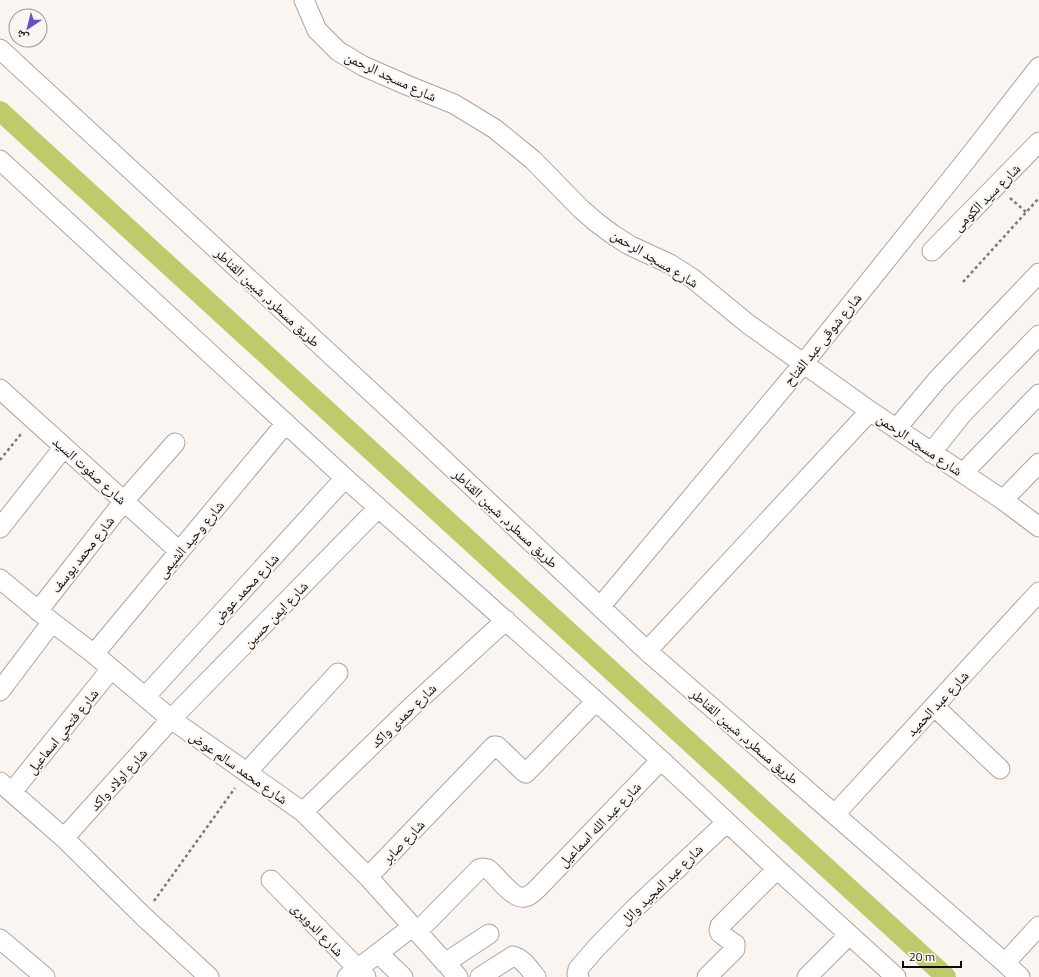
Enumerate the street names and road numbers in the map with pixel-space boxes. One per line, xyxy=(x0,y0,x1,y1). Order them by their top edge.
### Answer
street label: شارع مسجد الرحمن xyxy=(342,46,440,106)
street label: شارع سيد الكومى xyxy=(947,158,1025,236)
street label: شارع مسجد الرحمن xyxy=(607,223,703,293)
street label: طريق مسطرد, شبين القناطر xyxy=(210,242,326,352)
street label: شارع شوقى عبد الفتاح xyxy=(778,288,866,390)
street label: شارع مسجد الرحمن xyxy=(873,408,967,480)
street label: شارع صفوت السيد xyxy=(48,431,132,509)
street label: طريق مسطرد, شبين القناطر xyxy=(448,463,564,573)
street label: شارع وحيد الشيمى xyxy=(151,496,229,582)
street label: شارع محمد يوسف xyxy=(45,511,119,597)
street label: شارع محمد عوض xyxy=(207,548,283,628)
street label: شارع ايمن حسين xyxy=(237,576,313,652)
street label: شارع عبد الحميد xyxy=(901,665,973,741)
street label: شارع حمدى واكد xyxy=(365,678,441,752)
street label: طريق مسطرد, شبين القناطر xyxy=(685,682,804,789)
street label: شارع فتحي اسماعيل xyxy=(21,684,104,779)
street label: شارع محمد سالم عوض xyxy=(185,725,293,809)
street label: شارع اولاد واكد xyxy=(84,743,152,815)
street label: شارع عبد الله اسماعيل xyxy=(553,776,645,872)
street label: شارع صابر xyxy=(376,814,429,868)
street label: شارع عبد المجيد وائل xyxy=(615,839,707,929)
street label: شارع الدويرى xyxy=(287,897,349,961)

